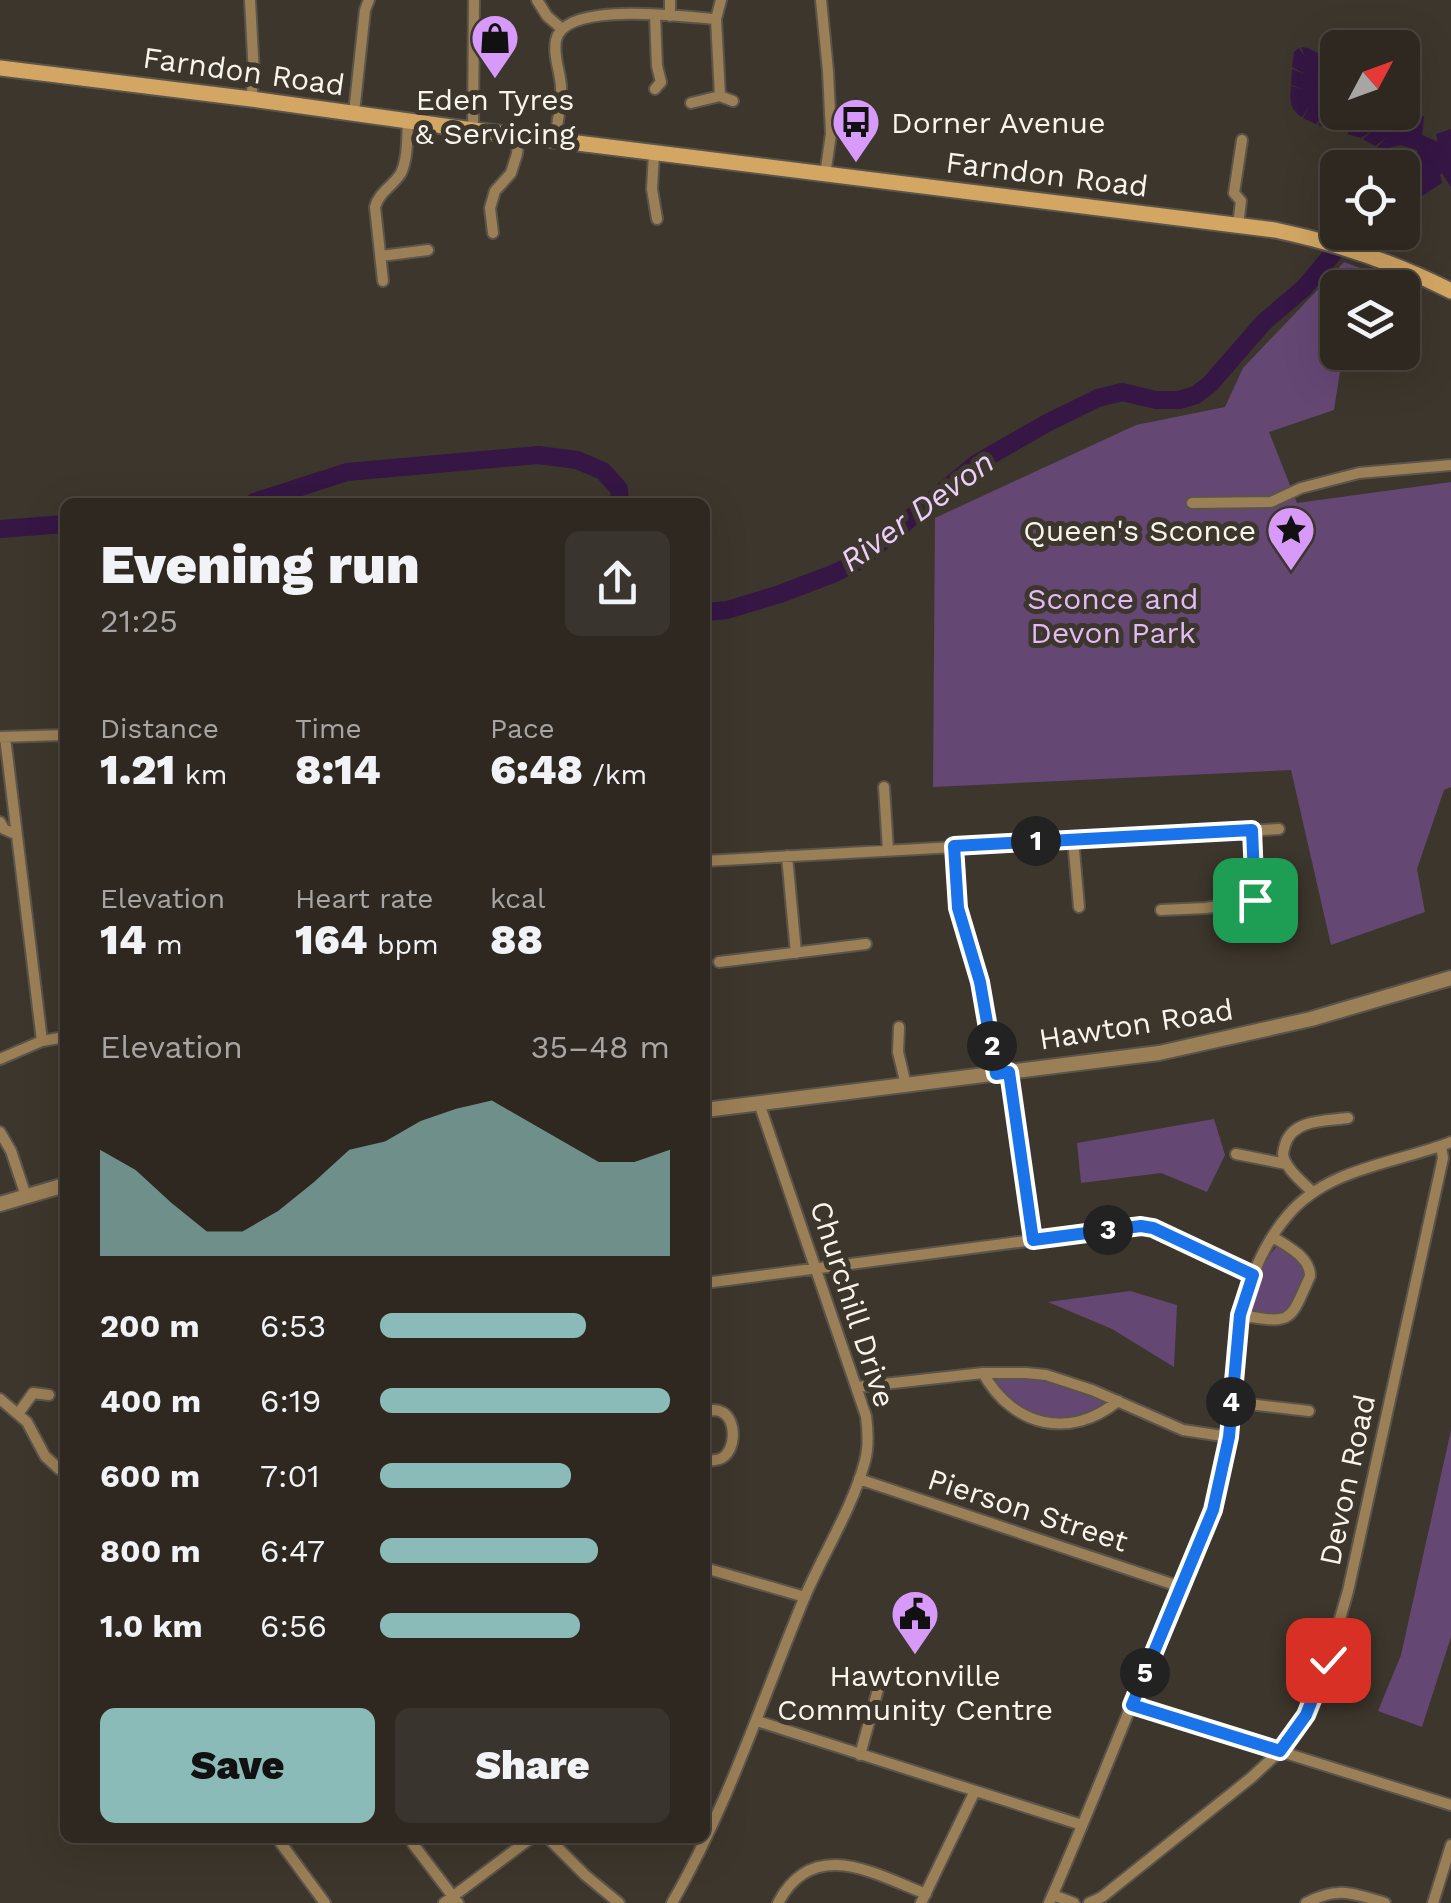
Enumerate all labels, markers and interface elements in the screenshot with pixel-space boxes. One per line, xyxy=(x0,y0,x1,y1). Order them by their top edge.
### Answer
shop icon: Eden Tyres & Servicing xyxy=(469,12,521,80)
north arrow xyxy=(1320,30,1420,130)
map controls xyxy=(1320,30,1420,370)
street label: Farndon Road xyxy=(141,40,347,102)
place label: Eden Tyres & Servicing xyxy=(415,82,575,151)
bus stop icon: Dorner Avenue xyxy=(830,96,882,164)
place label: Dorner Avenue xyxy=(891,105,1105,140)
street label: Farndon Road xyxy=(944,144,1150,204)
button: locate xyxy=(1320,150,1420,250)
button: layers xyxy=(1320,270,1420,370)
water label: River Devon xyxy=(833,443,1001,579)
place icon: Queen's Sconce xyxy=(1265,504,1317,572)
place label: Queen's Sconce xyxy=(1023,513,1256,548)
button: share xyxy=(565,531,670,636)
text: Evening run xyxy=(100,532,420,596)
park label: Sconce and Devon Park xyxy=(1027,581,1199,650)
text: 21:25 xyxy=(100,602,178,640)
text: Distance xyxy=(100,712,219,745)
text: Time xyxy=(295,712,362,745)
text: Pace xyxy=(490,712,555,745)
text: 1.21 xyxy=(100,745,175,794)
text: 8:14 xyxy=(295,745,381,794)
text: 6:48 xyxy=(490,745,583,794)
text: km xyxy=(175,758,227,791)
text: /km xyxy=(583,758,647,791)
pin: 1 xyxy=(1011,816,1061,866)
text: 1 xyxy=(1030,824,1042,857)
pin xyxy=(1213,858,1298,943)
icon: arrive xyxy=(1228,873,1283,928)
text: Elevation xyxy=(100,882,225,915)
text: Heart rate xyxy=(295,882,433,915)
text: kcal xyxy=(490,882,545,915)
text: 14 xyxy=(100,915,146,964)
text: 164 xyxy=(295,915,367,964)
text: 88 xyxy=(490,915,543,964)
text: m xyxy=(146,928,183,961)
text: bpm xyxy=(367,928,439,961)
street label: Hawton Road xyxy=(1036,991,1236,1057)
pin: 2 xyxy=(967,1021,1017,1071)
text: Elevation xyxy=(100,1028,243,1066)
text: 35–48 m xyxy=(531,1028,670,1066)
text: 2 xyxy=(984,1029,1000,1062)
street label: Churchill Drive xyxy=(803,1196,903,1412)
pin: 3 xyxy=(1083,1205,1133,1255)
text: 3 xyxy=(1100,1213,1116,1246)
text: 200 m xyxy=(100,1307,200,1345)
text: 6:53 xyxy=(260,1307,326,1345)
pin: 4 xyxy=(1206,1377,1256,1427)
text: 400 m xyxy=(100,1382,201,1420)
text: 6:19 xyxy=(260,1382,321,1420)
text: 4 xyxy=(1222,1385,1240,1418)
street label: Devon Road xyxy=(1312,1391,1382,1569)
text: 600 m xyxy=(100,1457,200,1495)
text: 7:01 xyxy=(260,1457,320,1495)
street label: Pierson Street xyxy=(924,1461,1133,1559)
text: 800 m xyxy=(100,1532,201,1570)
text: 6:47 xyxy=(260,1532,325,1570)
public building icon: Hawtonville Community Centre xyxy=(889,1588,941,1656)
text: 1.0 km xyxy=(100,1607,203,1645)
text: 6:56 xyxy=(260,1607,327,1645)
pin xyxy=(1286,1618,1371,1703)
icon: check xyxy=(1301,1633,1356,1688)
pin: 5 xyxy=(1120,1648,1170,1698)
text: 5 xyxy=(1137,1656,1153,1689)
place label: Hawtonville Community Centre xyxy=(777,1658,1053,1727)
button: Save xyxy=(100,1708,375,1823)
button: Share xyxy=(395,1708,670,1823)

